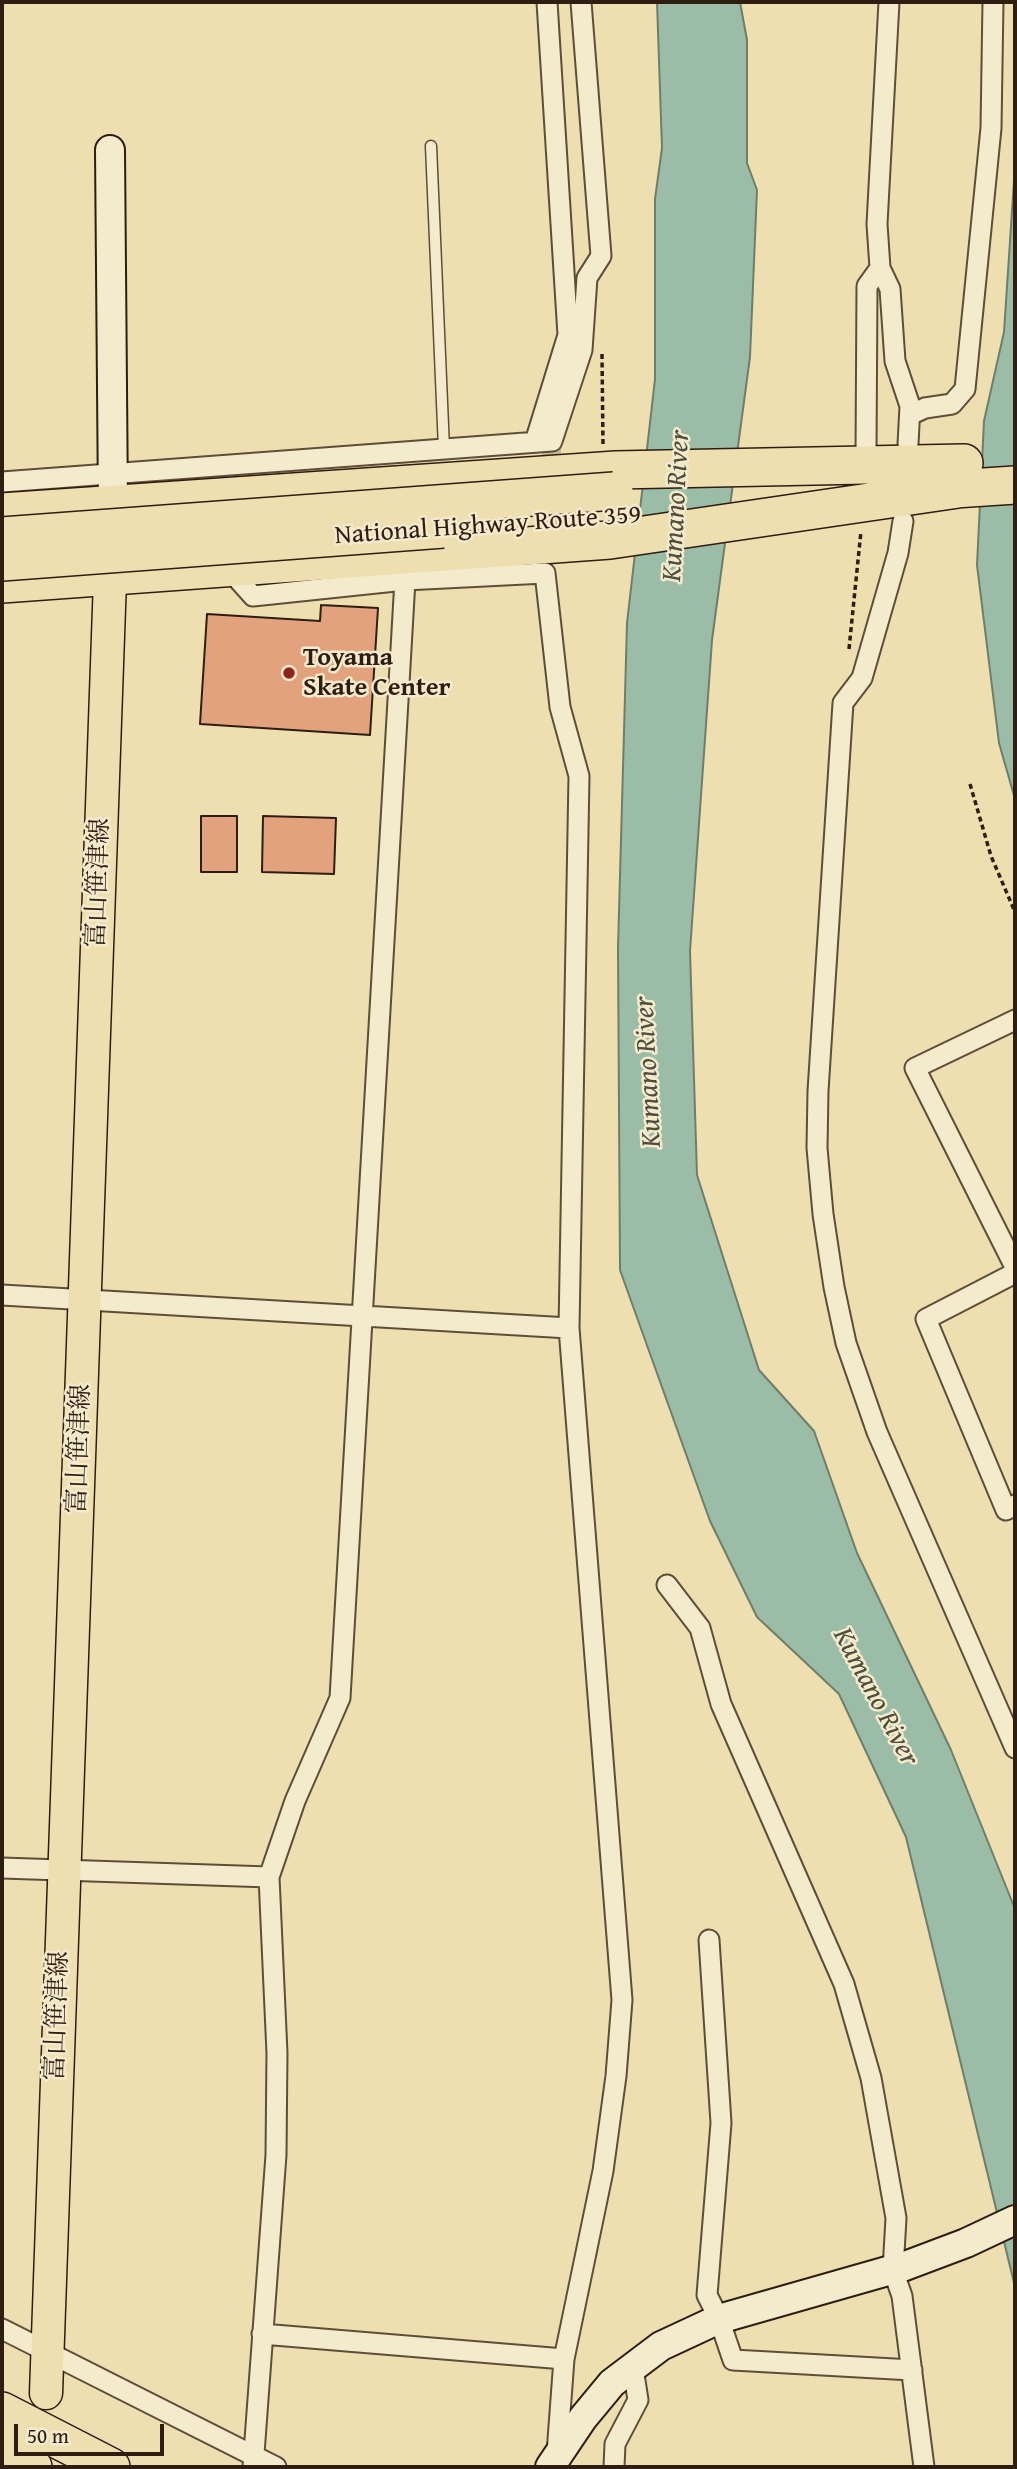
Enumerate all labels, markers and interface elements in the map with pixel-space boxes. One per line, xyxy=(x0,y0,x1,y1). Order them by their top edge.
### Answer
water label: Kumano River xyxy=(656,429,698,583)
street label: National Highway Route 359 xyxy=(334,500,642,552)
place label: Toyama Skate Center xyxy=(303,642,450,704)
marker: Toyama Skate Center xyxy=(281,665,297,681)
street label: 富山笹津線 xyxy=(81,817,117,949)
water label: Kumano River xyxy=(628,995,670,1149)
street label: 富山笹津線 xyxy=(62,1383,98,1515)
water label: Kumano River xyxy=(825,1622,925,1772)
street label: 富山笹津線 xyxy=(40,1950,76,2082)
scale bar xyxy=(18,2410,168,2454)
text: 50 m xyxy=(27,2420,69,2451)

